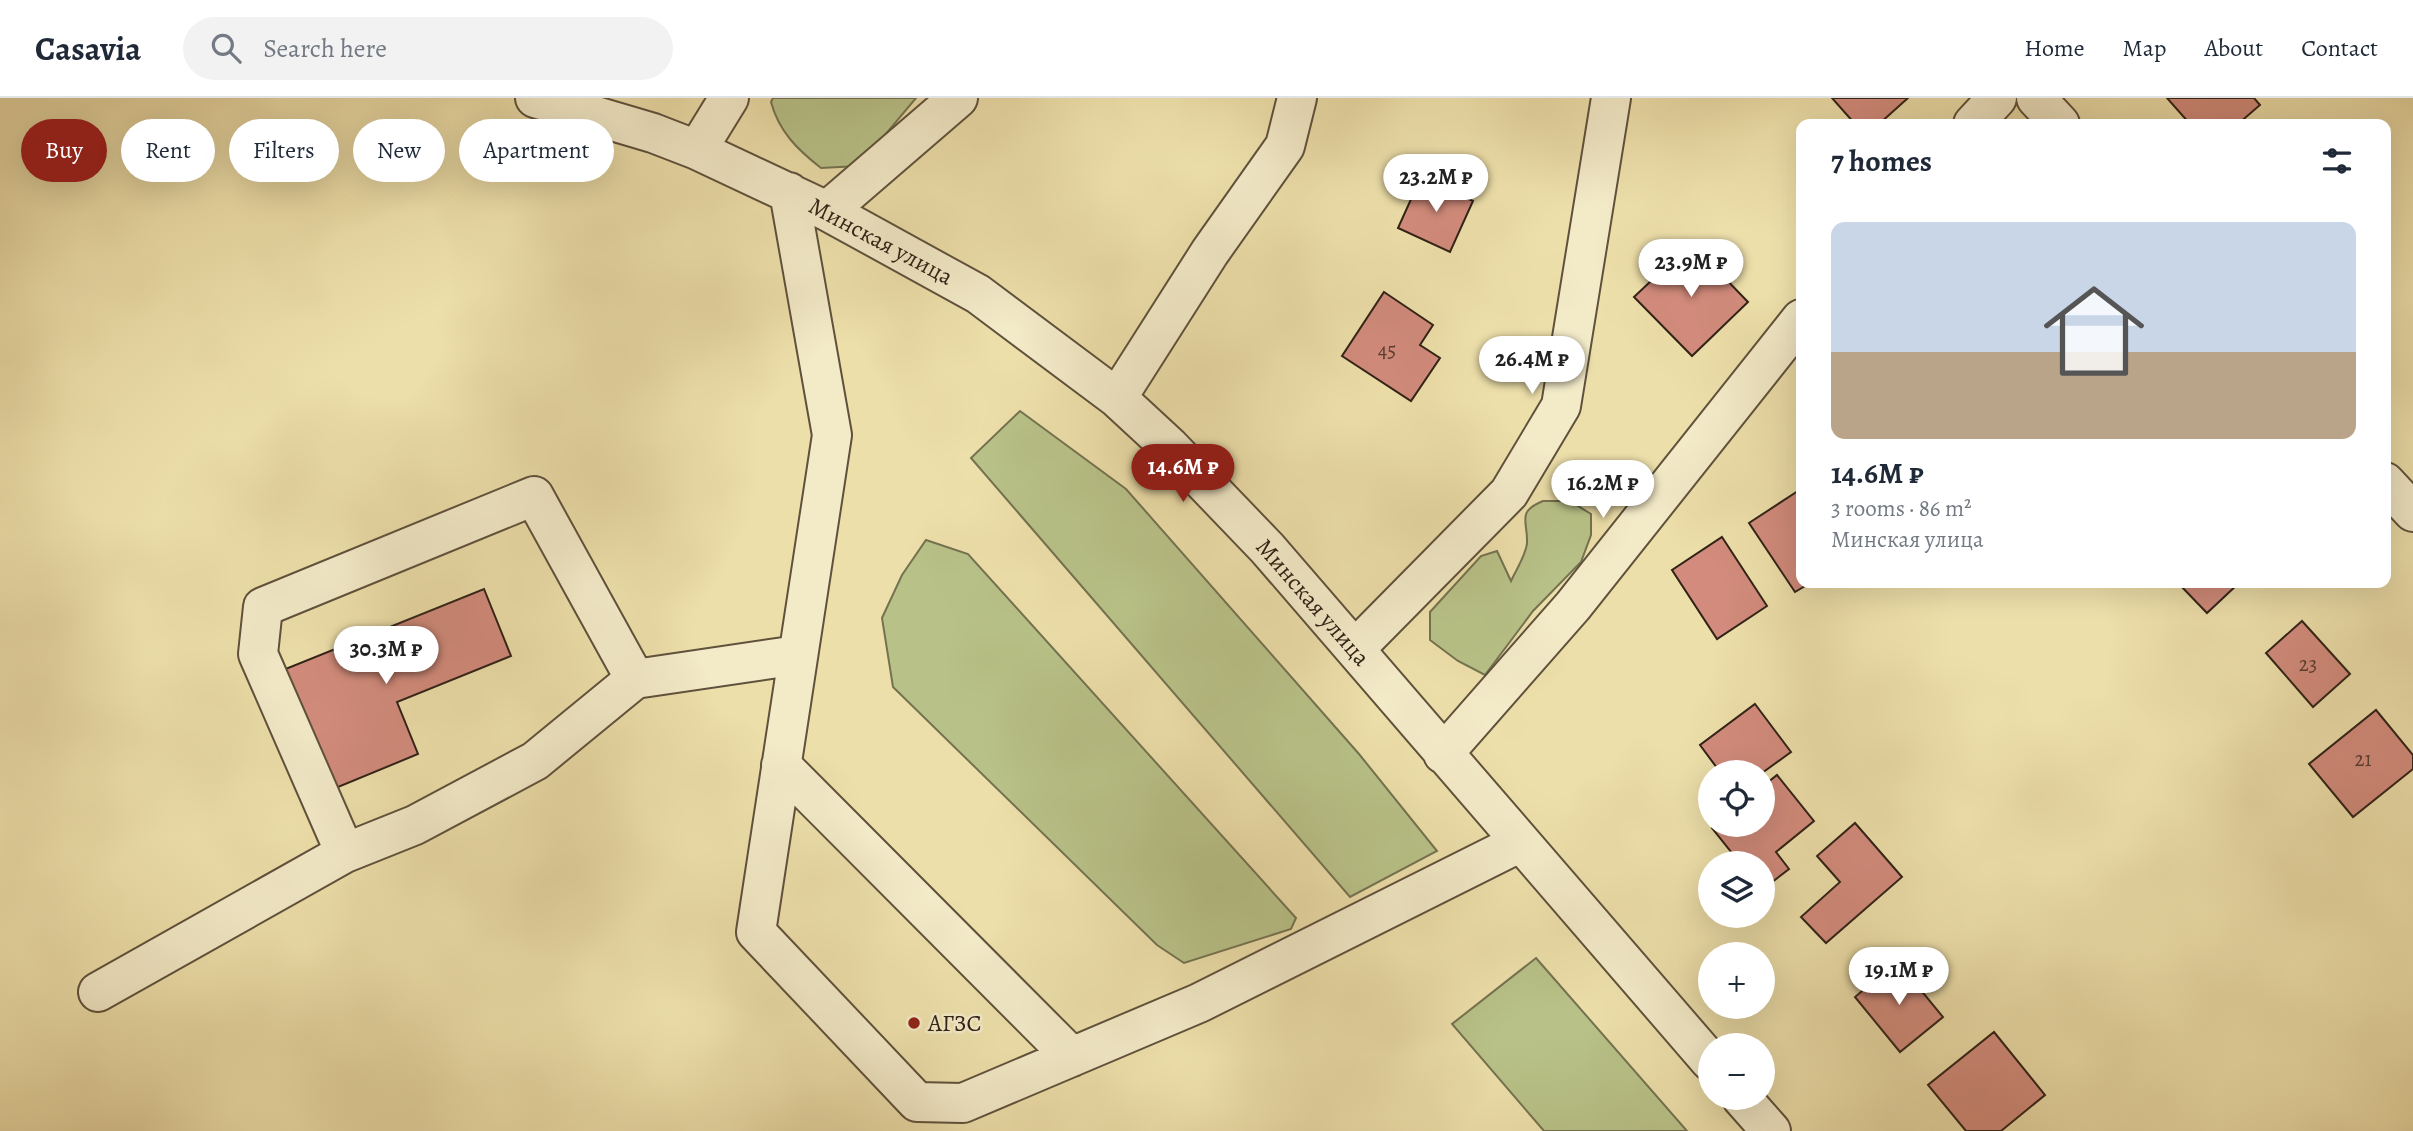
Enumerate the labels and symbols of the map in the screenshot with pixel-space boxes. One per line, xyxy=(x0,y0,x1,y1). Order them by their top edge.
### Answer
pin: 23.2M ₽ xyxy=(1371,155,1501,214)
street label: Минская улица xyxy=(803,190,959,292)
pin: 23.9M ₽ xyxy=(1626,240,1756,299)
house number: 45 xyxy=(1378,336,1396,364)
pin: 26.4M ₽ xyxy=(1467,336,1597,396)
pin: 14.6M ₽ xyxy=(1118,444,1248,504)
pin: 16.2M ₽ xyxy=(1538,460,1668,520)
street label: Минская улица xyxy=(1249,531,1377,673)
pin: 30.3M ₽ xyxy=(321,626,451,686)
house number: 23 xyxy=(2299,650,2317,678)
house number: 21 xyxy=(2354,745,2372,773)
pin: 19.1M ₽ xyxy=(1834,948,1964,1007)
place label: АГЗС xyxy=(927,1007,982,1039)
marker: АГЗС xyxy=(906,1015,922,1031)

